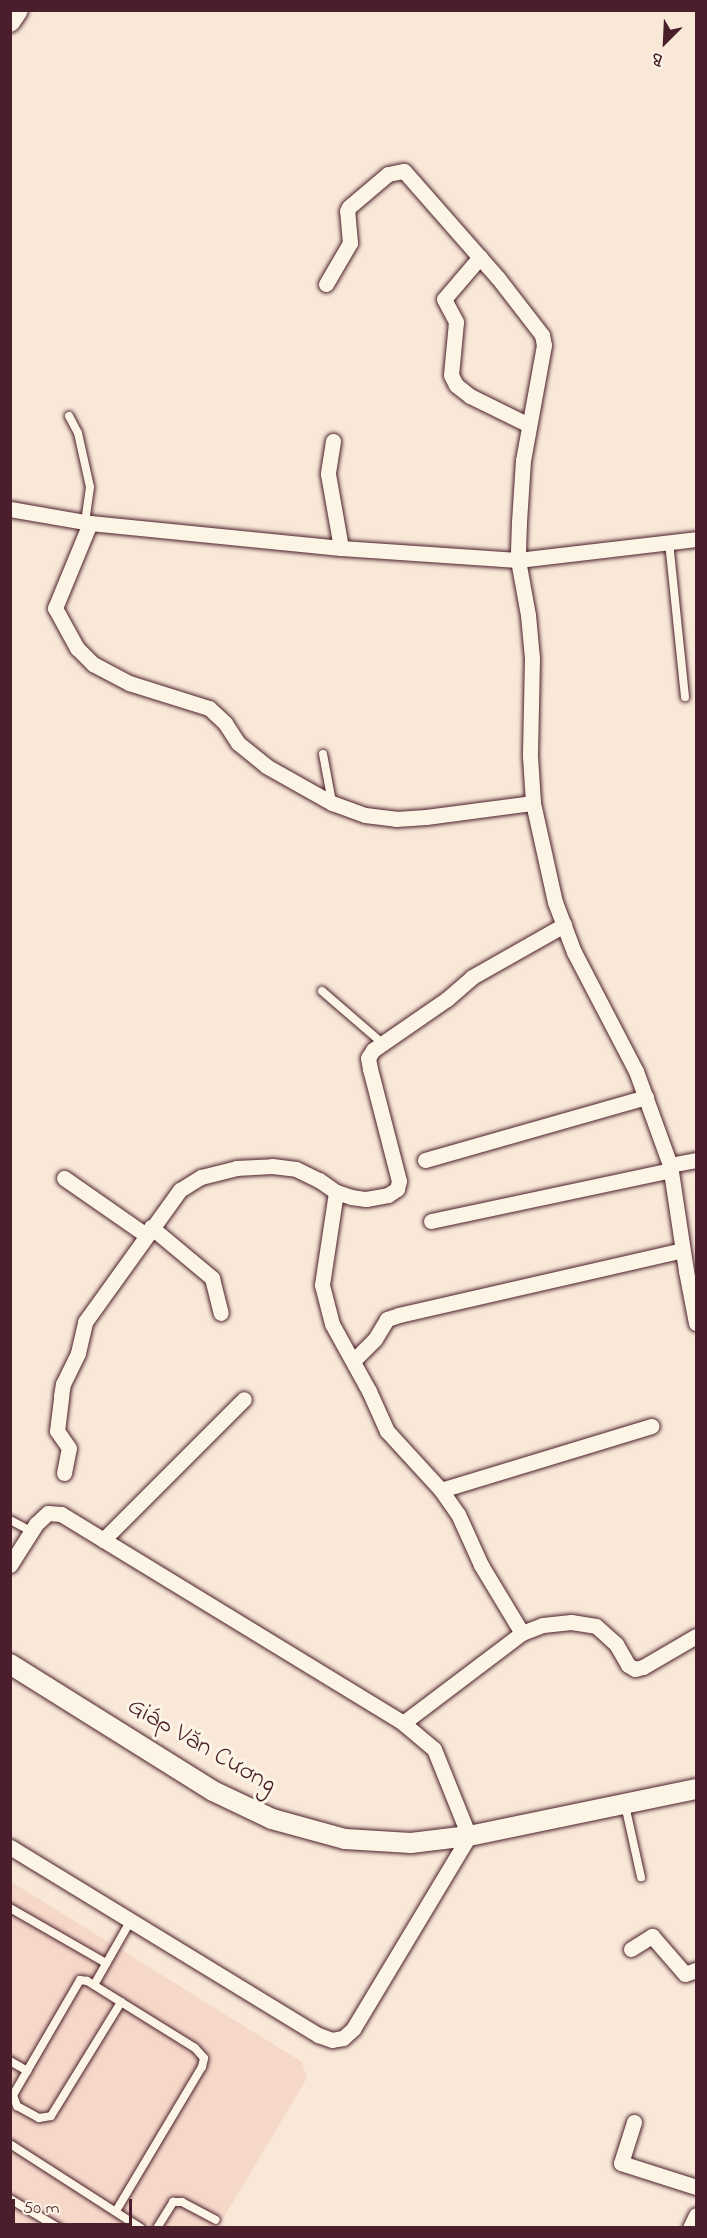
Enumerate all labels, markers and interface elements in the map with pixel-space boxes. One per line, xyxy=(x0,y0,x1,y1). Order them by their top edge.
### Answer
north arrow xyxy=(635,12,695,72)
text: B xyxy=(648,45,667,72)
street label: Giáp Văn Cương xyxy=(121,1692,281,1802)
scale bar xyxy=(15,2187,135,2225)
text: 50 m xyxy=(23,2196,60,2222)

